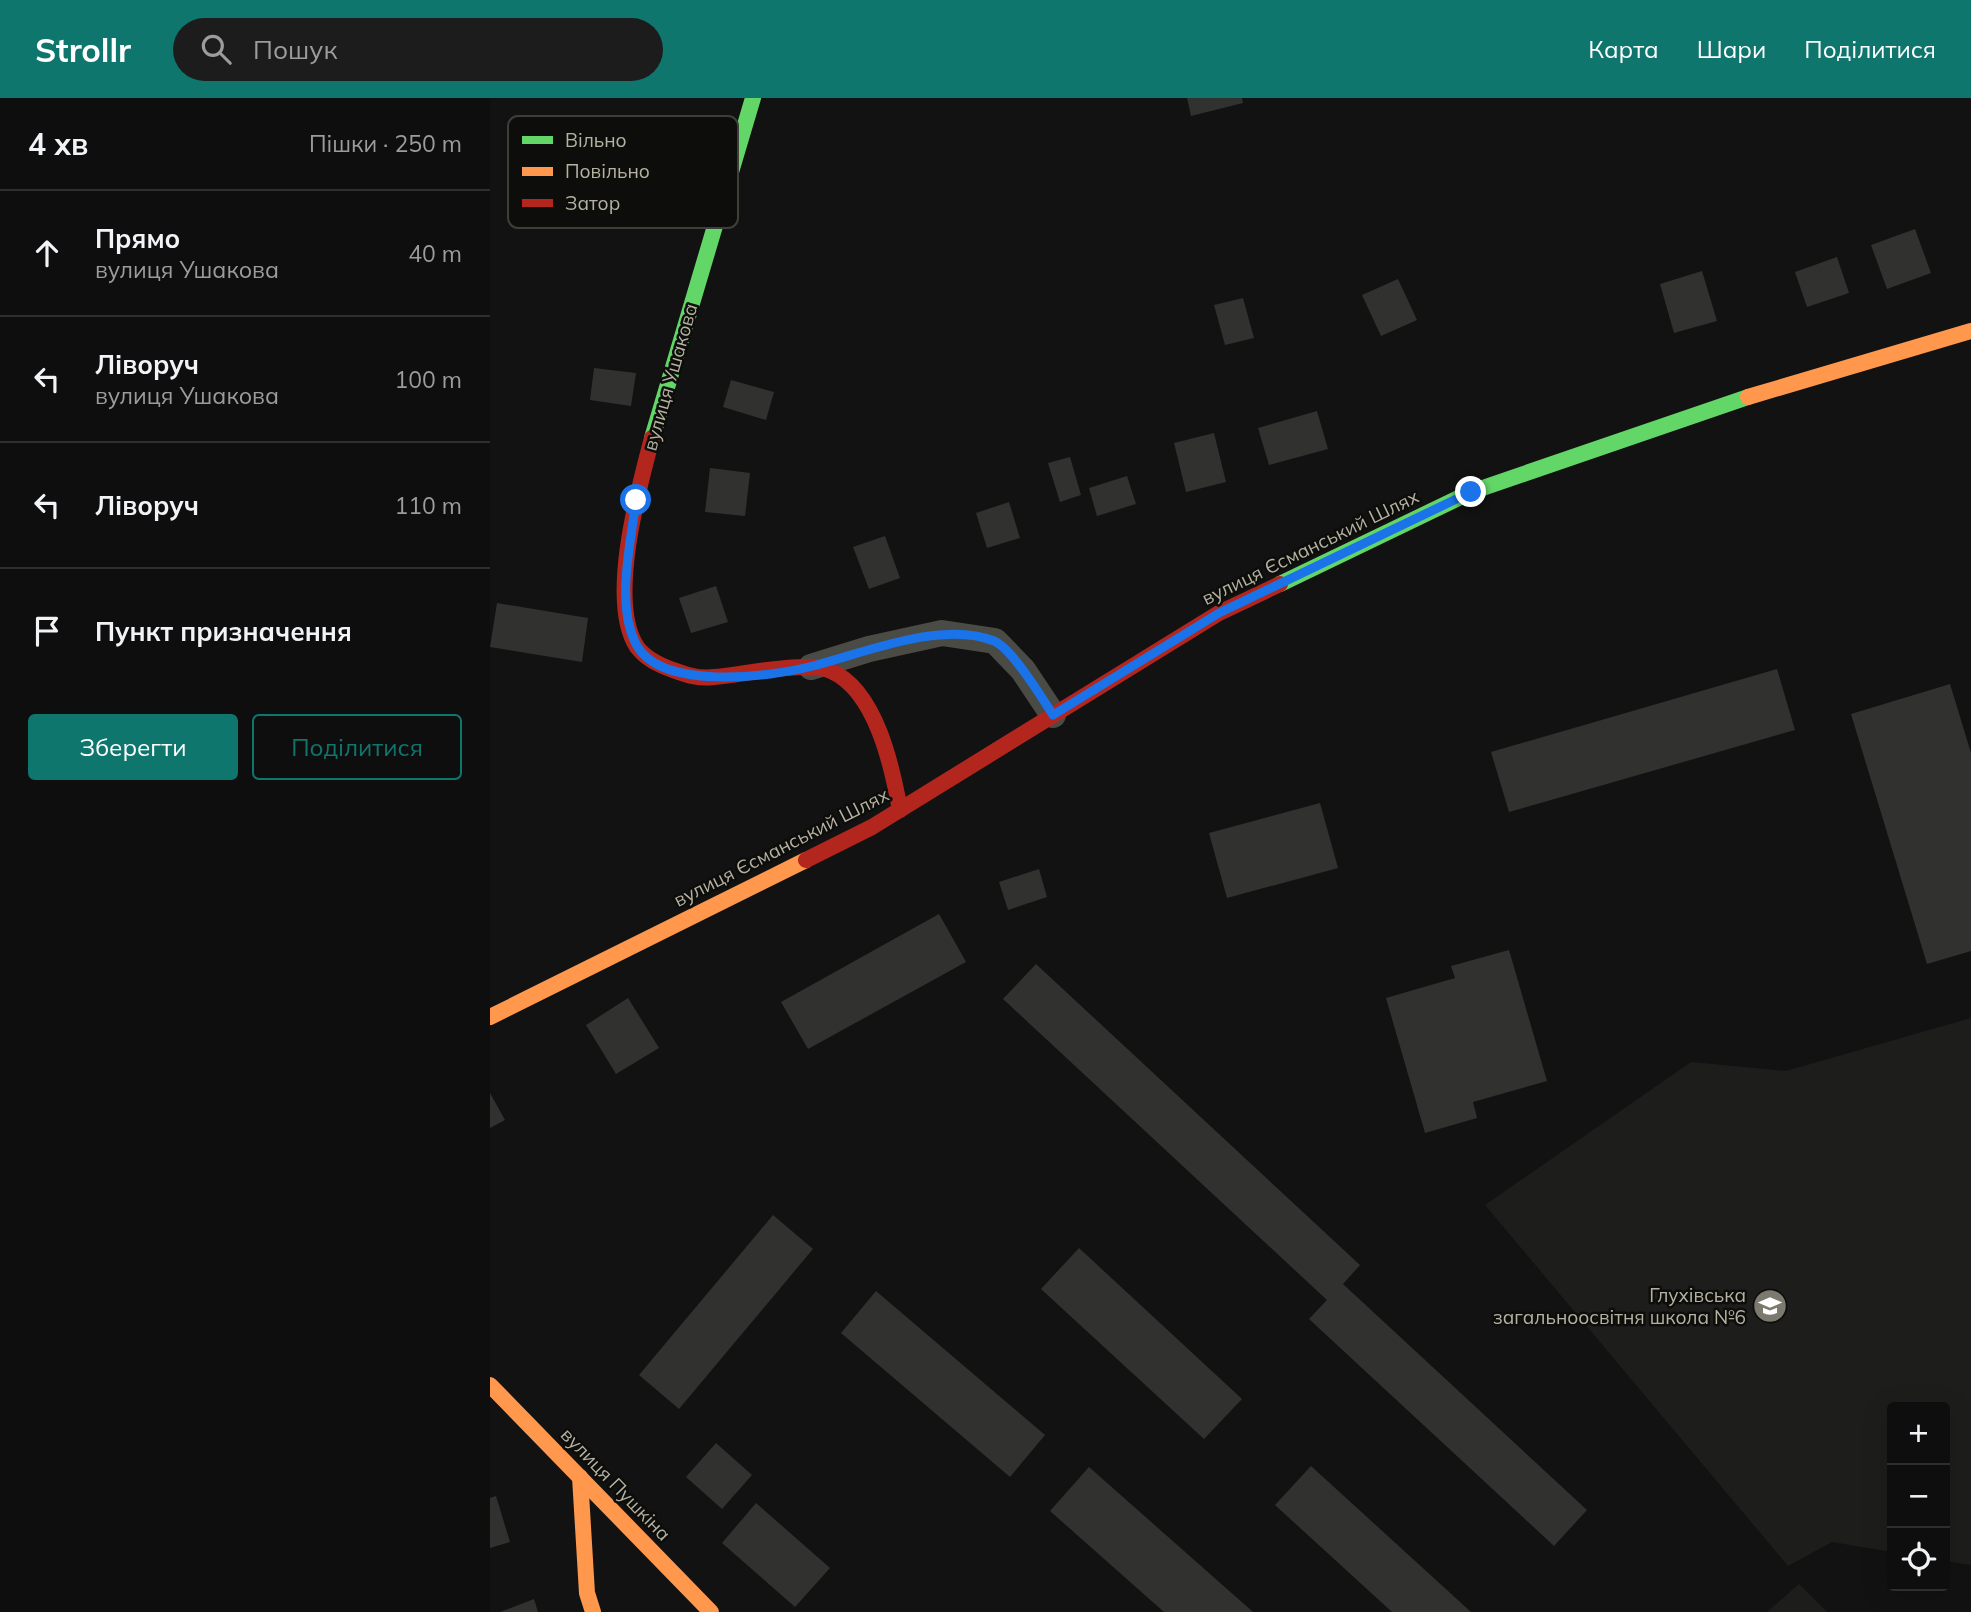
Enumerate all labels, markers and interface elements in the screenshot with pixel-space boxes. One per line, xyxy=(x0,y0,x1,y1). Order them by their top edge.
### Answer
search box xyxy=(173,18,663,81)
text: Strollr xyxy=(35,29,131,70)
icon: search xyxy=(197,30,235,68)
text: Пошук xyxy=(253,33,337,66)
text: Карта xyxy=(1588,34,1659,64)
text: Шари xyxy=(1697,34,1766,64)
text: Поділитися xyxy=(1804,34,1936,64)
legend xyxy=(508,116,738,228)
text: 4 хв xyxy=(28,125,88,163)
text: Вільно xyxy=(565,128,627,152)
text: Пішки · 250 m xyxy=(309,129,462,158)
text: Повільно xyxy=(565,159,650,183)
text: Затор xyxy=(565,191,620,215)
text: Прямо xyxy=(95,222,180,255)
icon: ahead xyxy=(28,234,66,272)
text: 40 m xyxy=(408,239,462,268)
text: вулиця Ушакова xyxy=(95,255,279,284)
street label: вулиця Ушакова xyxy=(638,301,702,453)
text: Ліворуч xyxy=(95,348,199,381)
icon: left xyxy=(28,360,66,398)
text: 100 m xyxy=(394,365,462,394)
text: вулиця Ушакова xyxy=(95,381,279,410)
route end xyxy=(1455,476,1486,507)
route start xyxy=(620,484,651,515)
street label: вулиця Єсманський Шлях xyxy=(1198,484,1423,610)
icon: left xyxy=(28,486,66,524)
text: Ліворуч xyxy=(95,489,199,522)
text: 110 m xyxy=(394,491,462,520)
icon: arrive xyxy=(28,612,66,650)
text: Пункт призначення xyxy=(95,615,352,648)
button: Зберегти xyxy=(28,714,238,780)
button: Поділитися xyxy=(252,714,462,780)
street label: вулиця Єсманський Шлях xyxy=(669,782,893,912)
place label: Глухівська загальноосвітня школа №6 xyxy=(1493,1283,1746,1329)
school or university icon: Глухівська загальноосвітня школа №6 xyxy=(1751,1287,1789,1325)
map controls xyxy=(1887,1402,1950,1591)
button: + xyxy=(1887,1402,1950,1465)
street label: вулиця Пушкіна xyxy=(556,1422,676,1546)
button: − xyxy=(1887,1465,1950,1528)
button: locate xyxy=(1887,1528,1950,1591)

